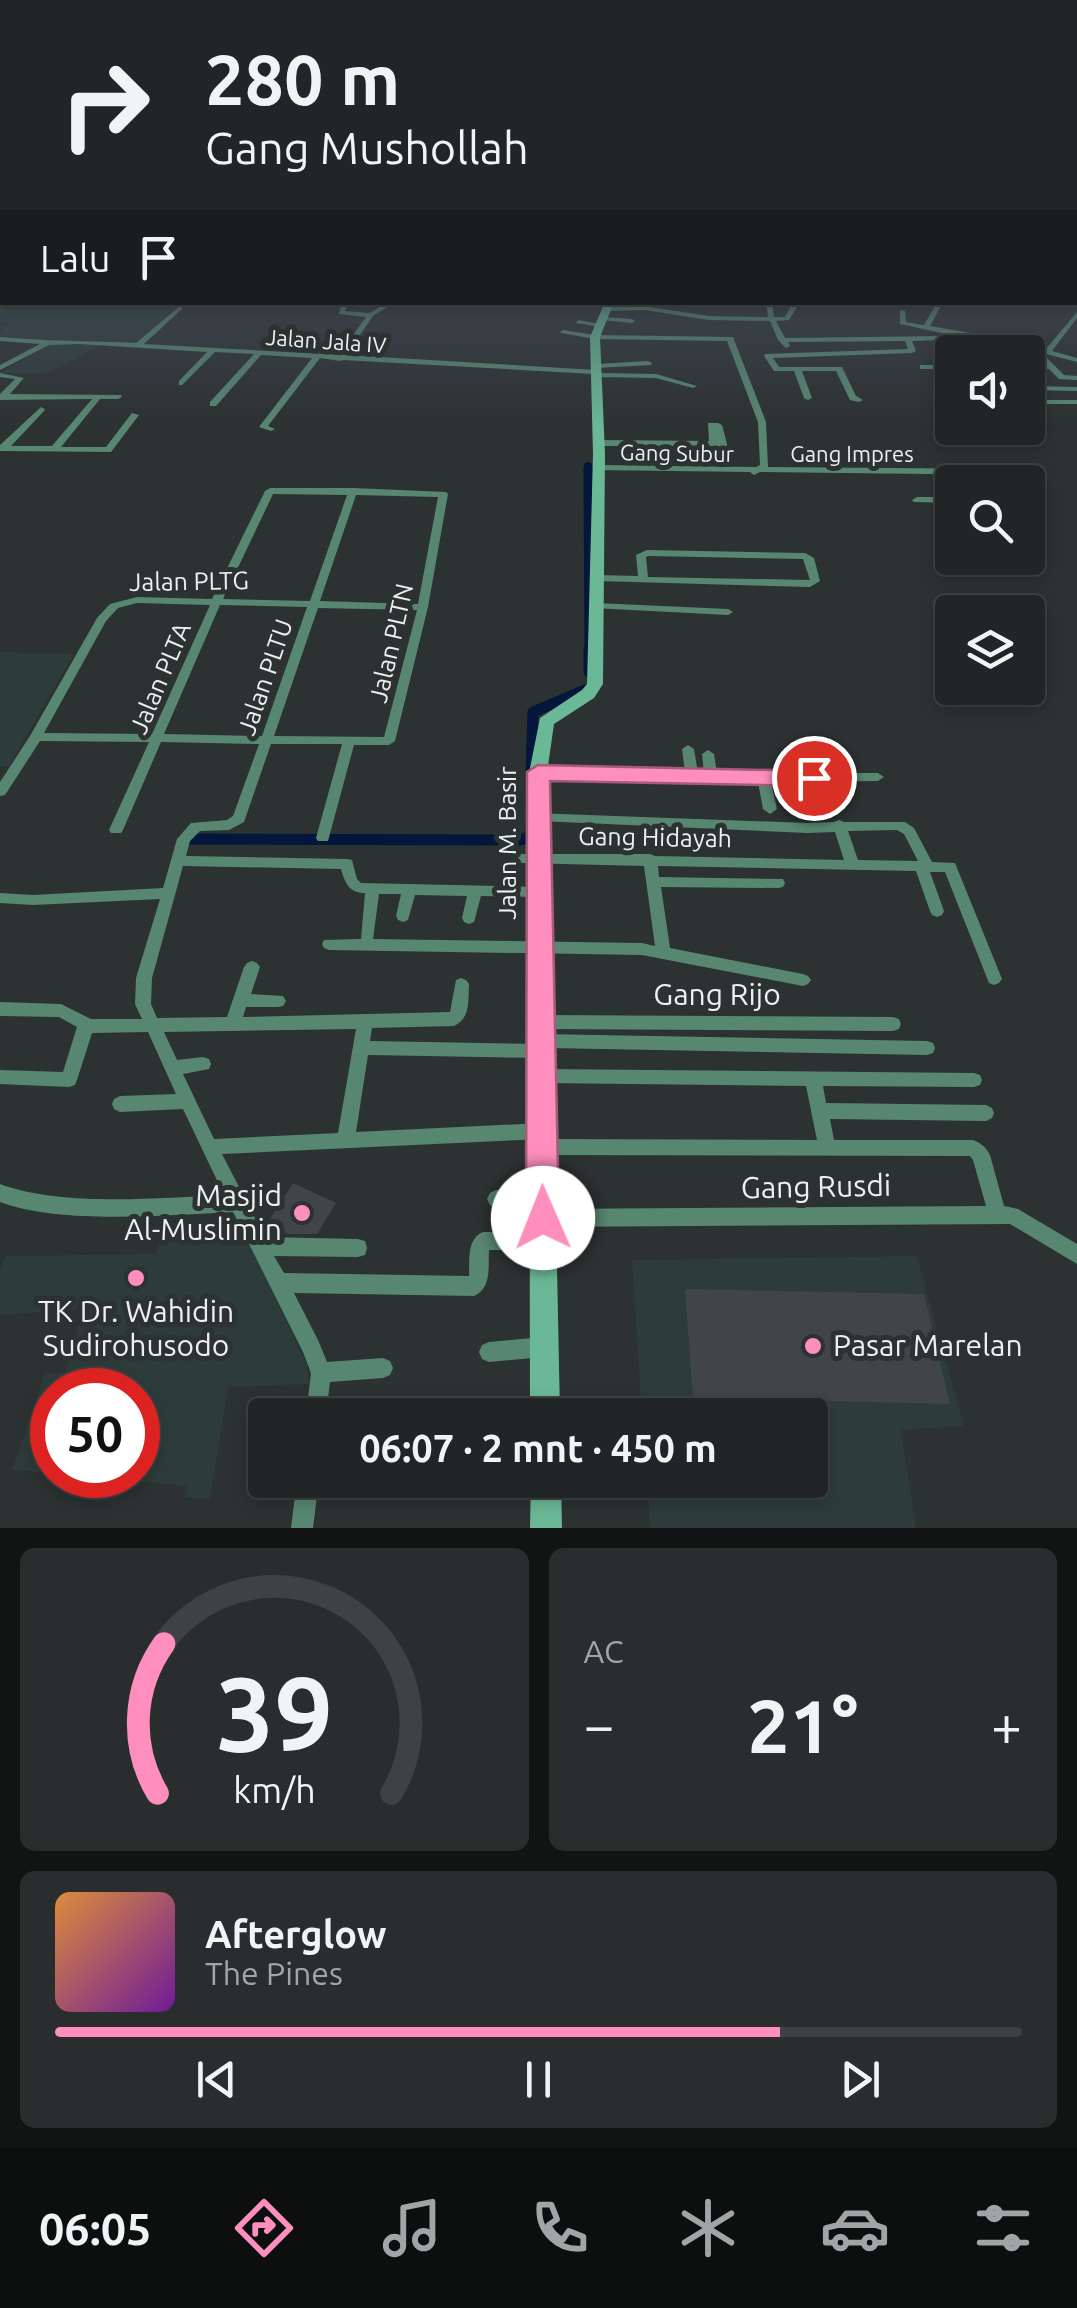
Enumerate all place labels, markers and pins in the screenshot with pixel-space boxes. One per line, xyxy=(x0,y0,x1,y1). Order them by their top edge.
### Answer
pin xyxy=(772,736,857,821)
place label: Masjid Al-Muslimin xyxy=(124,1178,282,1246)
marker: Masjid Al-Muslimin xyxy=(291,1202,313,1224)
marker: TK Dr. Wahidin Sudirohusodo xyxy=(125,1267,147,1289)
place label: TK Dr. Wahidin Sudirohusodo xyxy=(38,1294,234,1362)
place label: Pasar Marelan xyxy=(833,1328,1023,1362)
marker: Pasar Marelan xyxy=(802,1335,824,1357)

